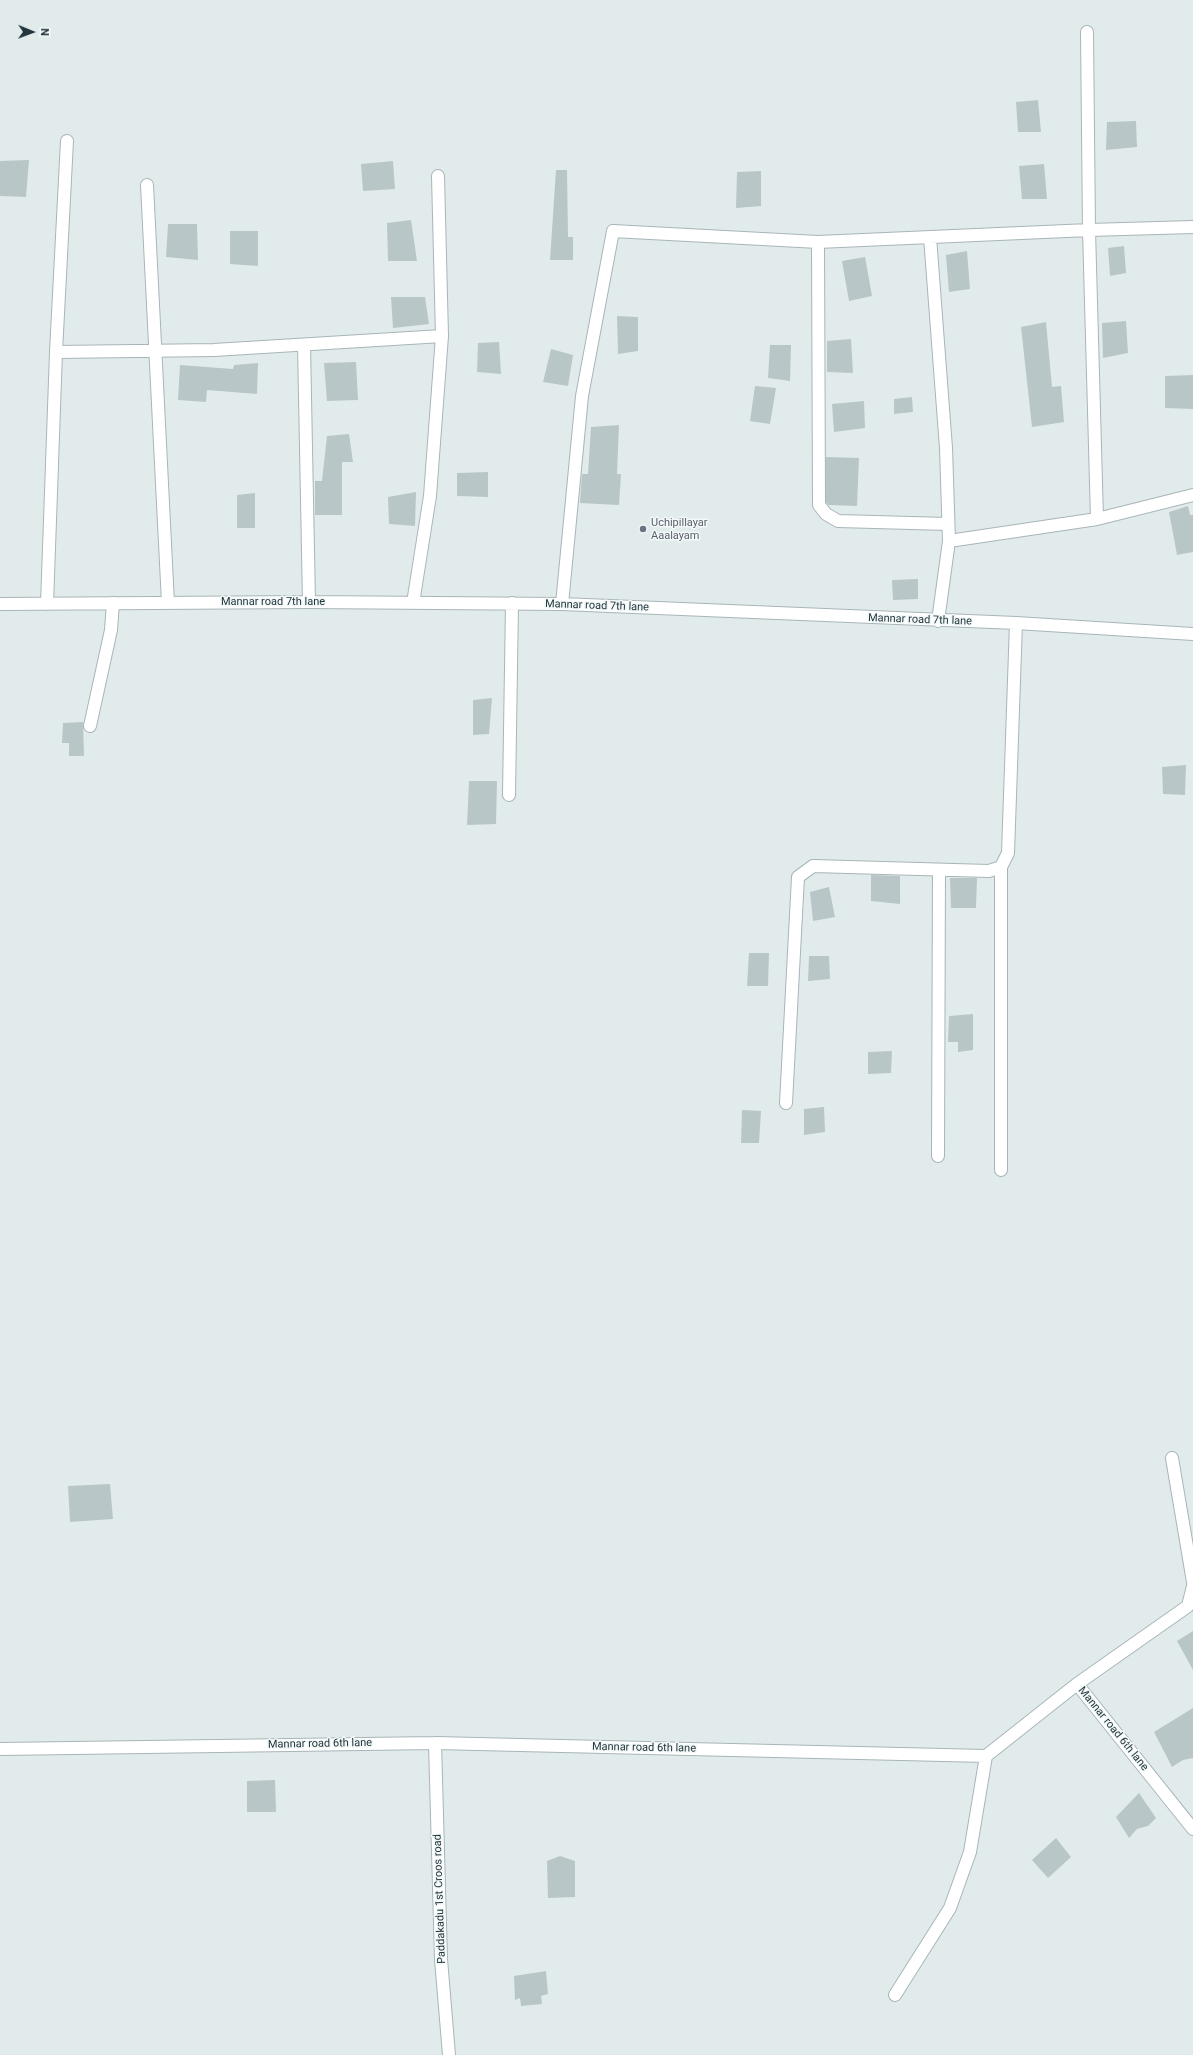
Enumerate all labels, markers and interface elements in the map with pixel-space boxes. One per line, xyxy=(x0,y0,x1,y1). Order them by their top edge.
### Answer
north arrow xyxy=(12,12,52,52)
text: N xyxy=(38,28,51,36)
place label: Uchipillayar Aaalayam xyxy=(651,516,708,542)
marker: Uchipillayar Aaalayam xyxy=(638,524,648,534)
street label: Mannar road 7th lane xyxy=(221,595,325,609)
street label: Mannar road 7th lane xyxy=(545,598,649,614)
street label: Mannar road 7th lane xyxy=(868,612,972,628)
street label: Mannar road 6th lane xyxy=(1075,1684,1151,1774)
street label: Mannar road 6th lane xyxy=(268,1736,372,1752)
street label: Mannar road 6th lane xyxy=(592,1740,696,1756)
street label: Paddakadu 1st Croos road xyxy=(431,1834,449,1964)

